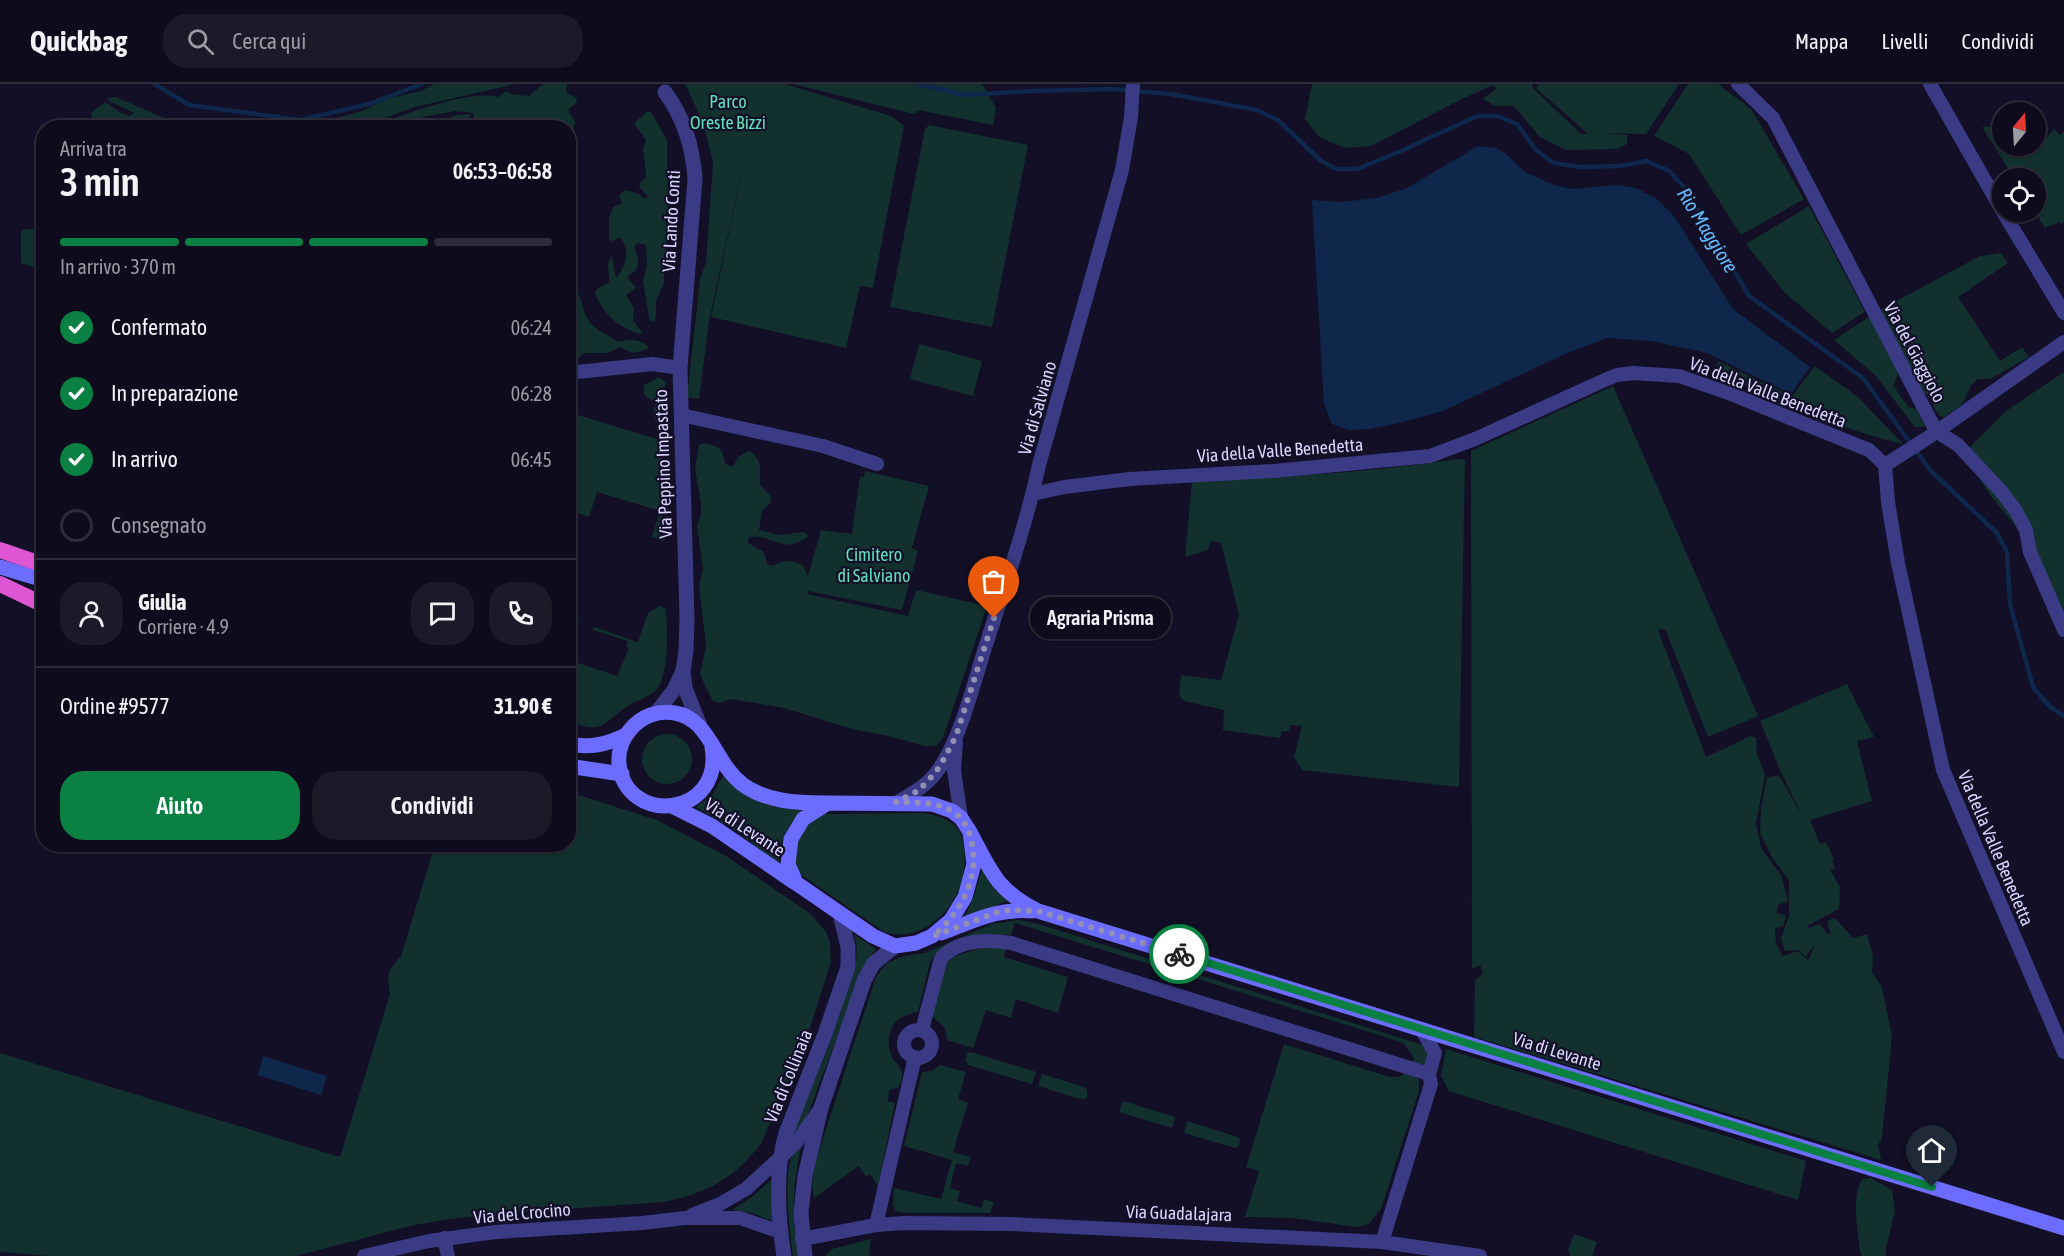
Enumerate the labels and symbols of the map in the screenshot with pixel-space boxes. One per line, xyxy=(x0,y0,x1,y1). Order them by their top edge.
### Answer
park label: Parco Oreste Bizzi xyxy=(690,91,766,133)
north arrow xyxy=(1992,102,2046,156)
street label: Via Lando Conti xyxy=(658,170,684,272)
water label: Rio Maggiore xyxy=(1673,183,1743,277)
street label: Via del Giaggiolo xyxy=(1880,298,1950,406)
street label: Via della Valle Benedetta xyxy=(1687,352,1849,432)
street label: Via di Salviano xyxy=(1014,359,1060,457)
street label: Via Peppino Impastato xyxy=(650,389,676,539)
street label: Via della Valle Benedetta xyxy=(1196,434,1364,466)
park label: Cimitero di Salviano xyxy=(838,544,910,586)
pin xyxy=(968,556,1019,618)
callout: Agraria Prisma xyxy=(1030,597,1171,639)
street label: Via della Valle Benedetta xyxy=(1954,767,2038,929)
street label: Via di Levante xyxy=(701,793,789,861)
courier xyxy=(1149,924,1209,984)
street label: Via di Collinaia xyxy=(760,1026,816,1126)
street label: Via di Levante xyxy=(1510,1028,1604,1074)
pin xyxy=(1906,1125,1957,1187)
street label: Via del Crocino xyxy=(472,1198,572,1228)
street label: Via Guadalajara xyxy=(1126,1201,1232,1225)

